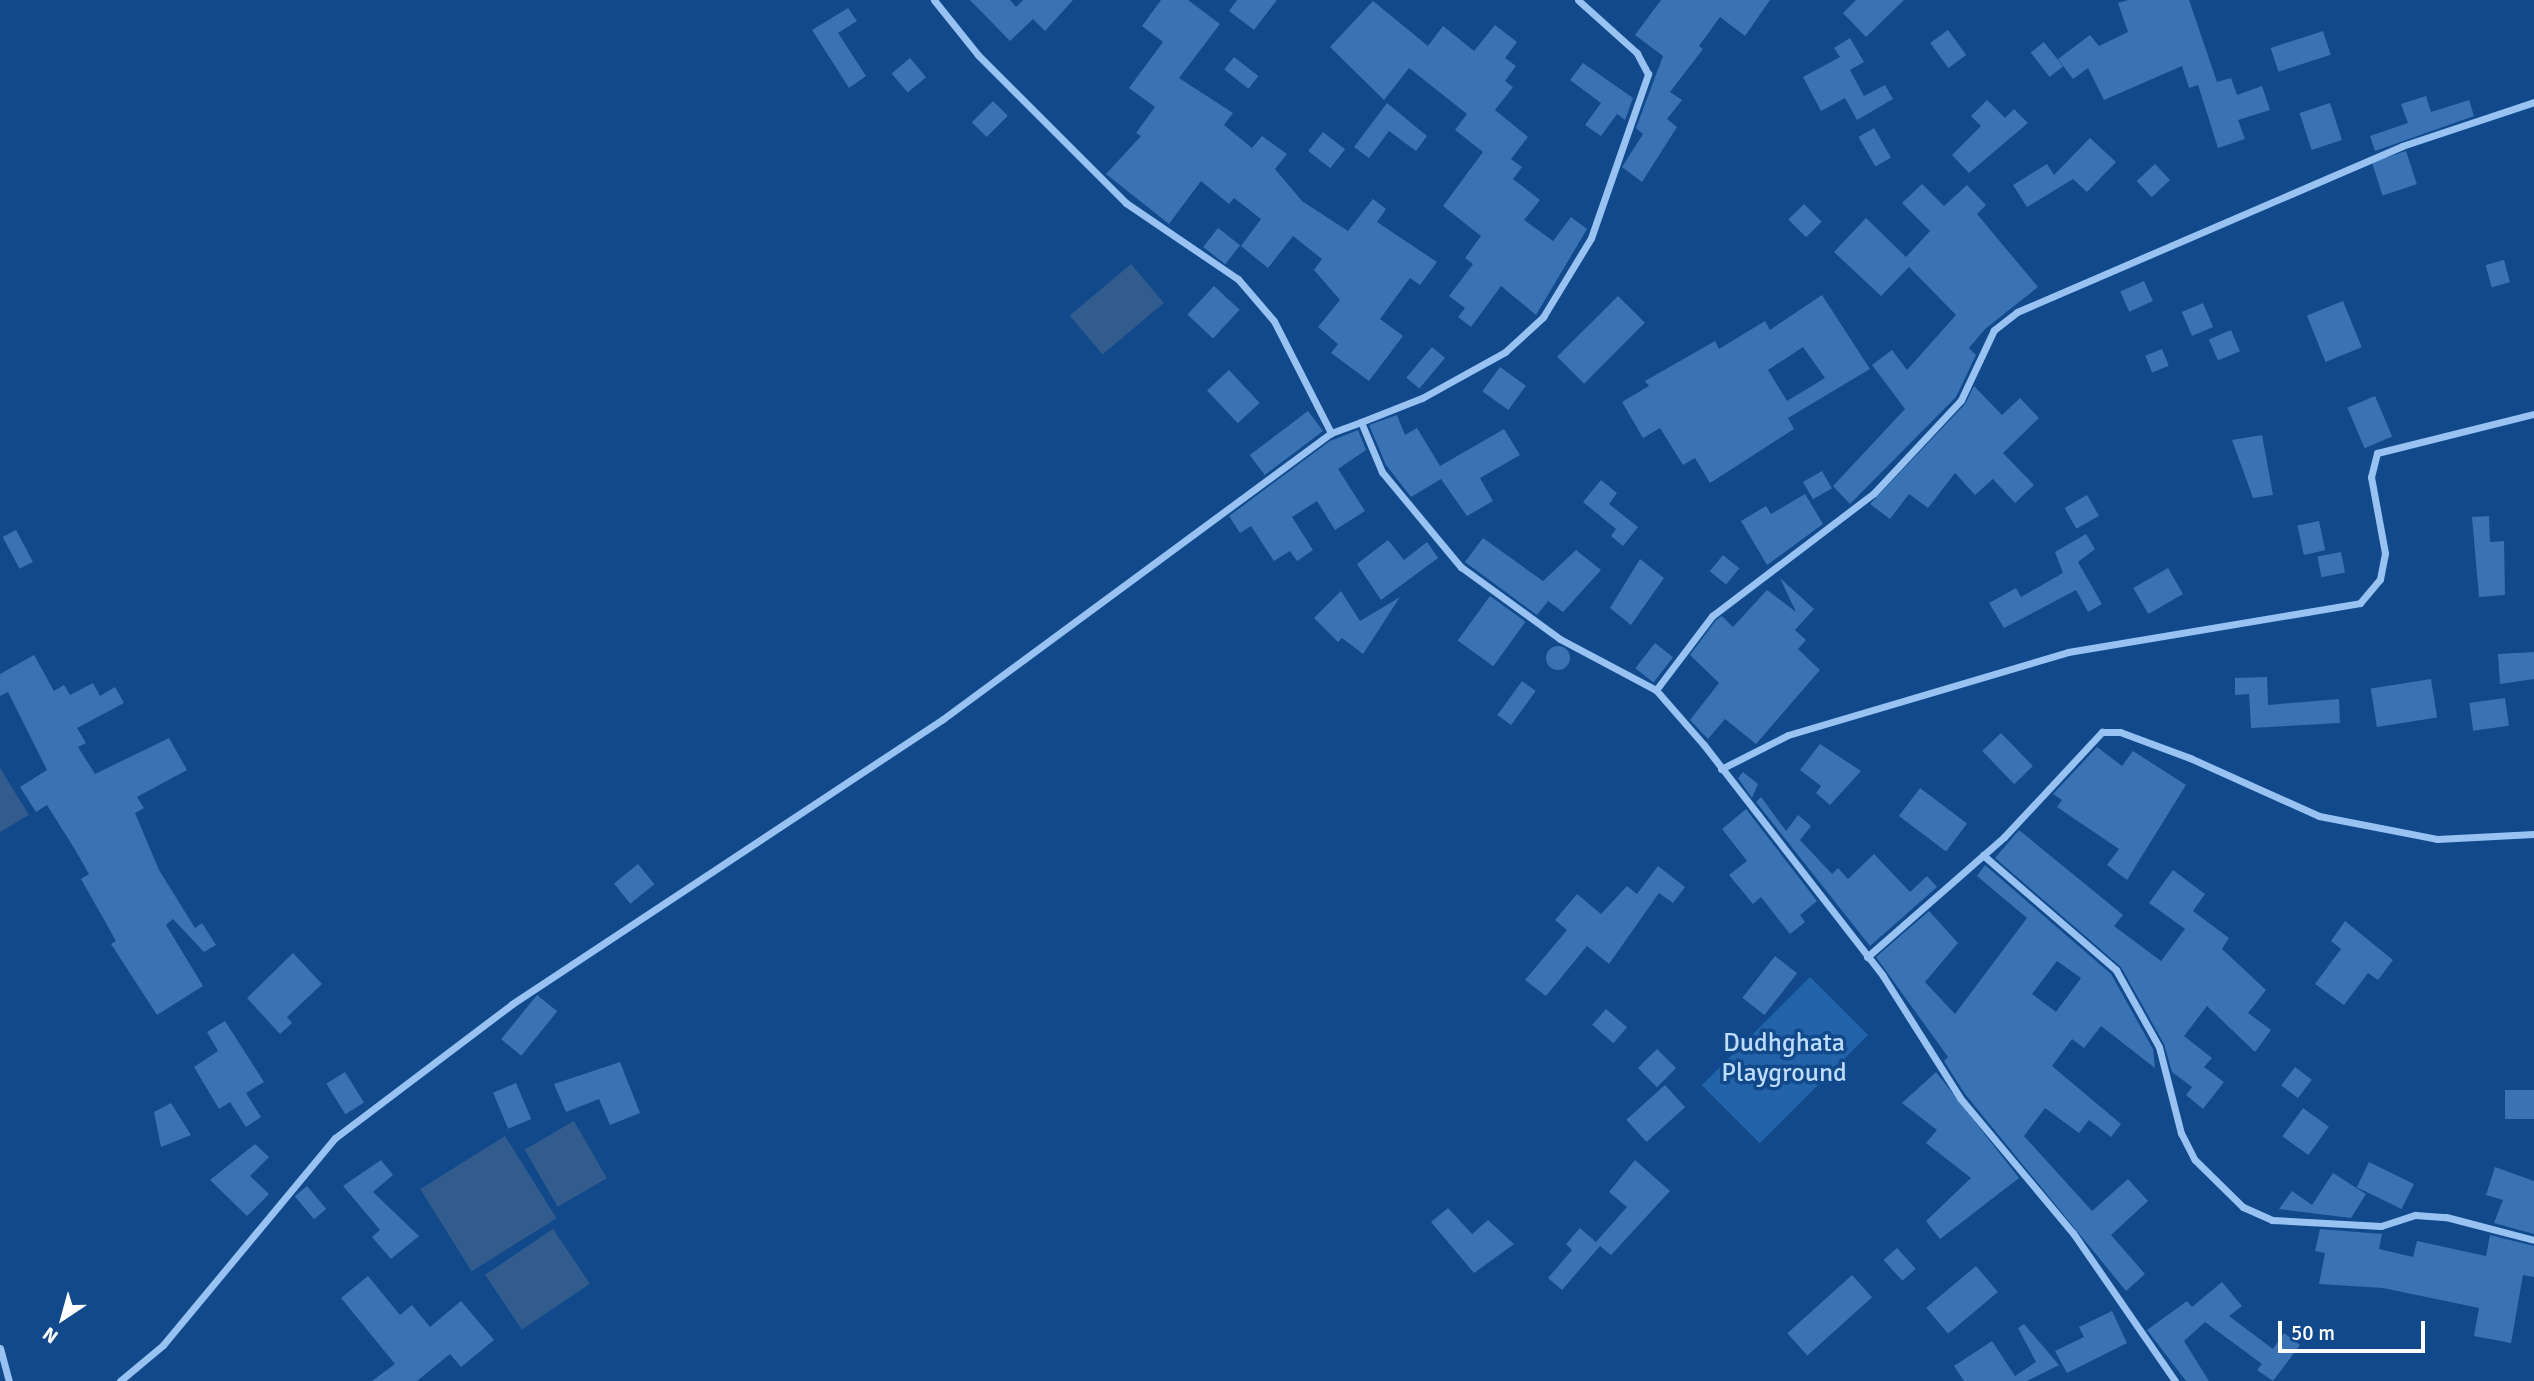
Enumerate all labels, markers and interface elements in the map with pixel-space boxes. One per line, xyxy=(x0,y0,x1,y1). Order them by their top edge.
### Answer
park label: Dudhghata Playground xyxy=(1721,1028,1847,1090)
north arrow xyxy=(28,1283,98,1353)
scale bar xyxy=(2282,1308,2429,1352)
text: 50 m xyxy=(2291,1320,2335,1346)
text: N xyxy=(38,1321,63,1349)

